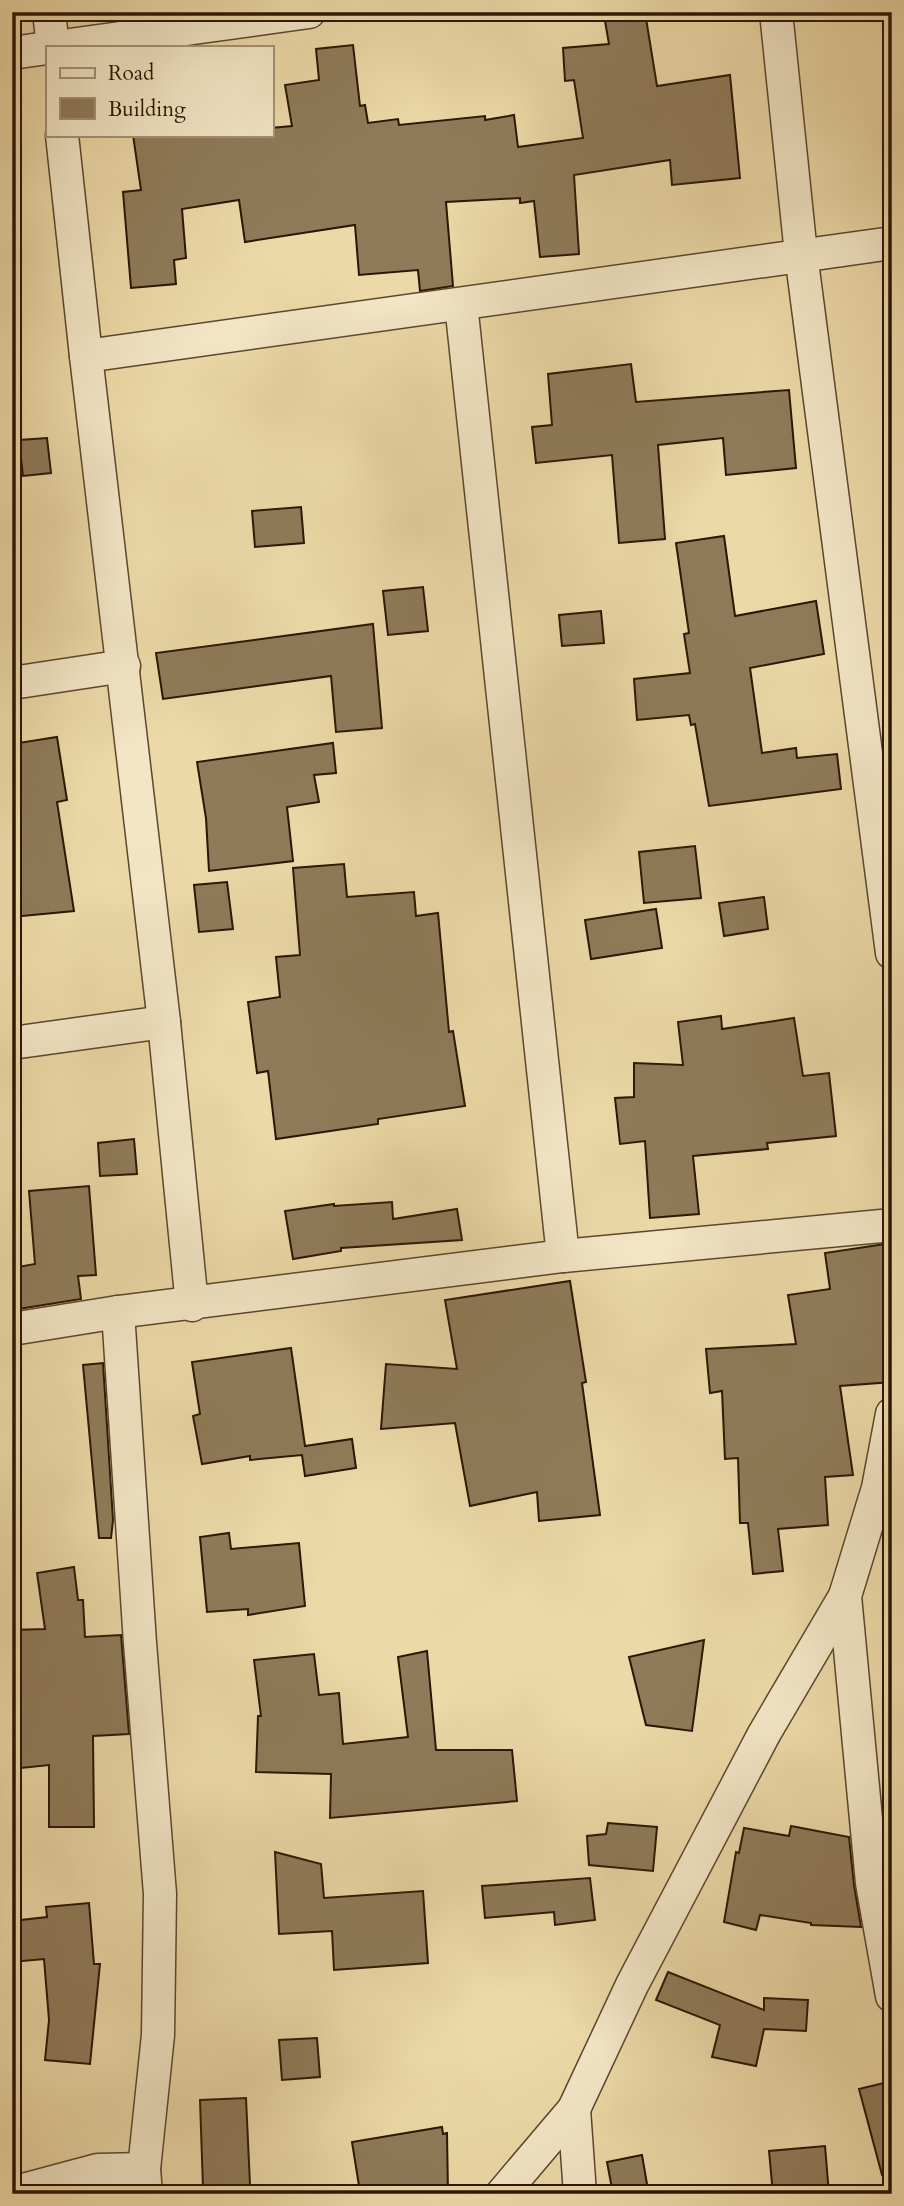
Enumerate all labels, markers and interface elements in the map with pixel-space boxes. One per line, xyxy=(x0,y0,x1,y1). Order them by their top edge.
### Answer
legend xyxy=(46,46,273,136)
text: Road xyxy=(108,59,154,88)
text: Building xyxy=(108,95,186,124)

